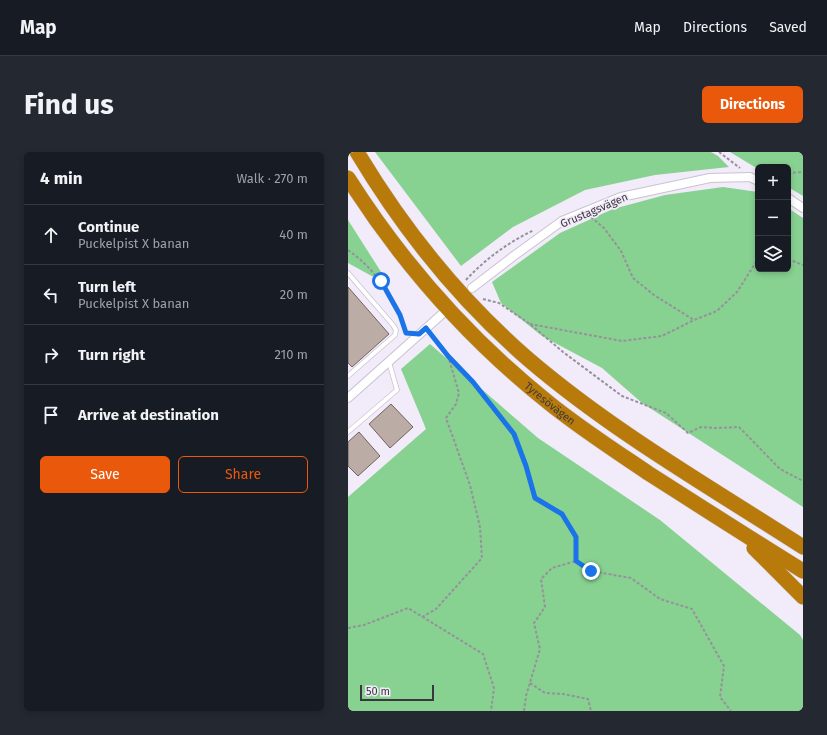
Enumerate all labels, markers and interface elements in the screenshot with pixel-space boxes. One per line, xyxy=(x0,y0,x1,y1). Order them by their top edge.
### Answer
text: Map xyxy=(20,16,57,39)
text: Map xyxy=(634,19,661,36)
text: Directions xyxy=(683,19,747,36)
text: Saved xyxy=(769,19,807,36)
button: Directions xyxy=(702,86,803,123)
text: Find us xyxy=(24,88,114,121)
map controls xyxy=(755,164,791,272)
button: + xyxy=(755,164,791,200)
text: 4 min xyxy=(40,168,83,189)
text: Walk · 270 m xyxy=(236,171,308,186)
street label: Grustagsvägen xyxy=(558,190,630,231)
button: − xyxy=(755,200,791,236)
text: Continue xyxy=(78,218,139,236)
icon: ahead xyxy=(40,224,62,246)
text: 40 m xyxy=(279,227,308,242)
text: Puckelpist X banan xyxy=(78,236,189,251)
button: layers xyxy=(755,236,791,272)
route start xyxy=(372,272,390,290)
text: Turn left xyxy=(78,278,136,296)
icon: left xyxy=(40,284,62,306)
text: 20 m xyxy=(280,287,308,302)
text: Puckelpist X banan xyxy=(78,296,189,311)
icon: right xyxy=(40,344,62,366)
text: Turn right xyxy=(78,346,145,364)
text: 210 m xyxy=(274,347,308,362)
street label: Tyresövägen xyxy=(522,380,578,428)
icon: arrive xyxy=(40,404,62,426)
text: Arrive at destination xyxy=(78,406,219,424)
button: Save xyxy=(40,456,170,493)
button: Share xyxy=(178,456,308,493)
route end xyxy=(582,562,600,580)
scale bar xyxy=(360,683,434,702)
text: 50 m xyxy=(366,685,390,698)

